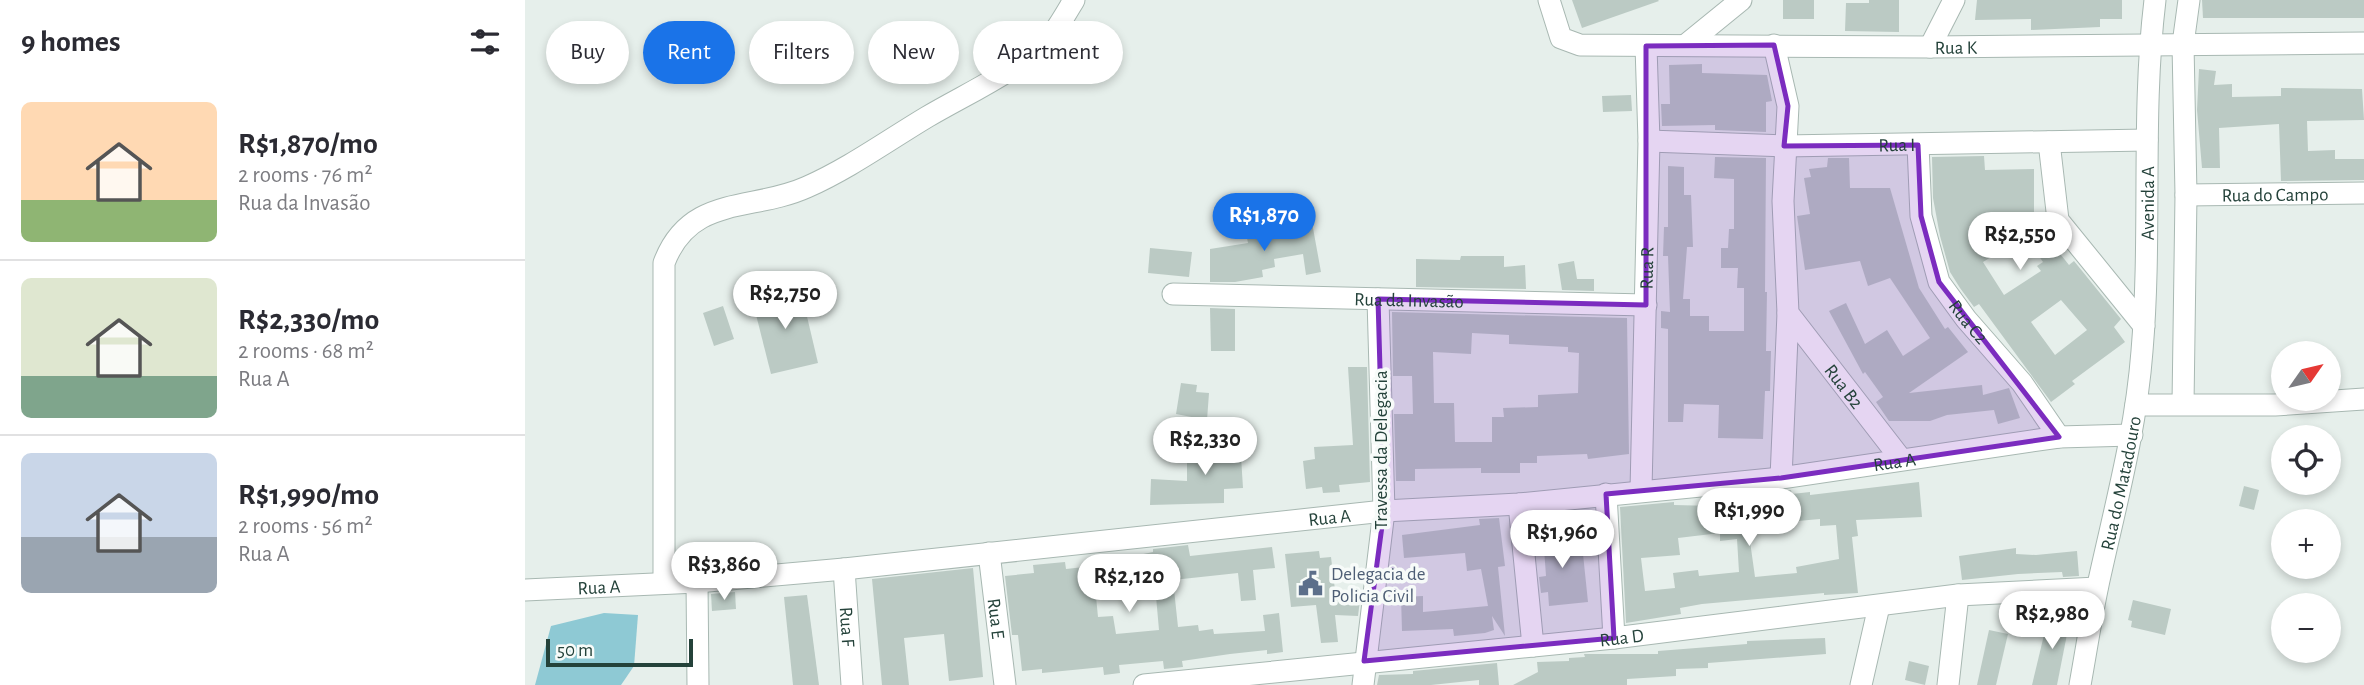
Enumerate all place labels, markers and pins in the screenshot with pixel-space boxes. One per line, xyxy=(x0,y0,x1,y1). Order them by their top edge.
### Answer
pin: R$1,870 xyxy=(1199,194,1329,253)
pin: R$2,550 xyxy=(1955,212,2085,272)
pin: R$2,750 xyxy=(720,272,850,331)
pin: R$2,330 xyxy=(1140,418,1270,477)
pin: R$1,990 xyxy=(1684,489,1814,548)
pin: R$1,960 xyxy=(1497,510,1627,570)
pin: R$3,860 xyxy=(659,542,789,602)
pin: R$2,120 xyxy=(1064,554,1194,614)
place label: Delegacia de Policia Civil xyxy=(1331,565,1426,606)
public building icon: Delegacia de Policia Civil xyxy=(1297,570,1325,598)
pin: R$2,980 xyxy=(1987,592,2117,651)

